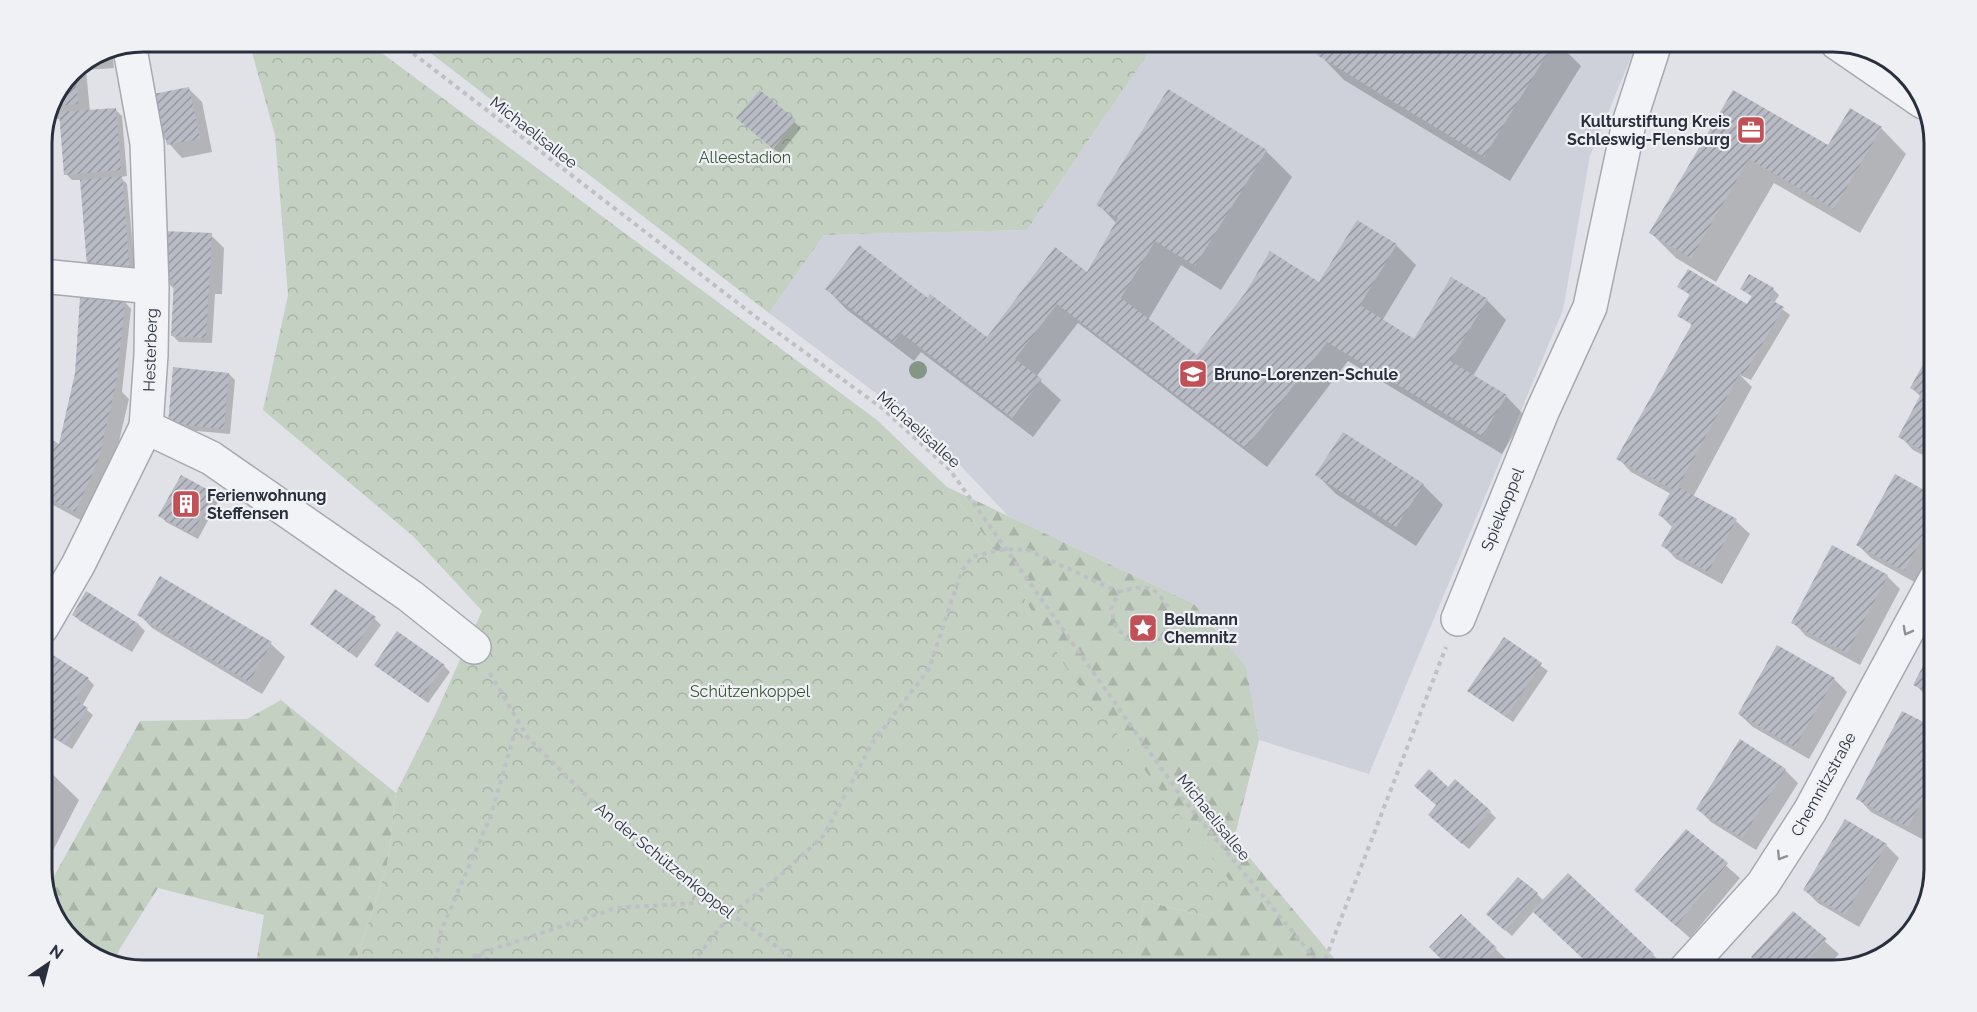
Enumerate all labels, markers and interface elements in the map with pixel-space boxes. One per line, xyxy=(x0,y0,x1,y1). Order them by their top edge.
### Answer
street label: Michaelisallee xyxy=(486,92,581,172)
place label: Kulturstiftung Kreis Schleswig-Flensburg xyxy=(1567,112,1730,149)
office icon: Kulturstiftung Kreis Schleswig-Flensburg xyxy=(1735,114,1767,146)
park label: Alleestadion xyxy=(699,148,791,167)
street label: Hesterberg xyxy=(140,308,161,392)
school or university icon: Bruno-Lorenzen-Schule xyxy=(1177,358,1209,390)
place label: Bruno-Lorenzen-Schule xyxy=(1214,365,1398,384)
street label: Michaelisallee xyxy=(873,387,964,472)
street label: Spielkoppel xyxy=(1477,464,1528,553)
place label: Ferienwohnung Steffensen xyxy=(207,486,327,523)
building icon: Ferienwohnung Steffensen xyxy=(170,488,202,520)
place label: Bellmann Chemnitz xyxy=(1164,610,1238,647)
place icon: Bellmann Chemnitz xyxy=(1127,612,1159,644)
one-way arrow xyxy=(1903,625,1914,636)
park label: Schützenkoppel xyxy=(690,682,811,701)
street label: Chemnitzstraße xyxy=(1787,729,1860,840)
street label: Michaelisallee xyxy=(1173,770,1254,864)
street label: An der Schützenkoppel xyxy=(591,799,738,923)
one-way arrow xyxy=(1778,850,1789,861)
north arrow xyxy=(18,934,78,994)
text: N xyxy=(46,941,67,963)

